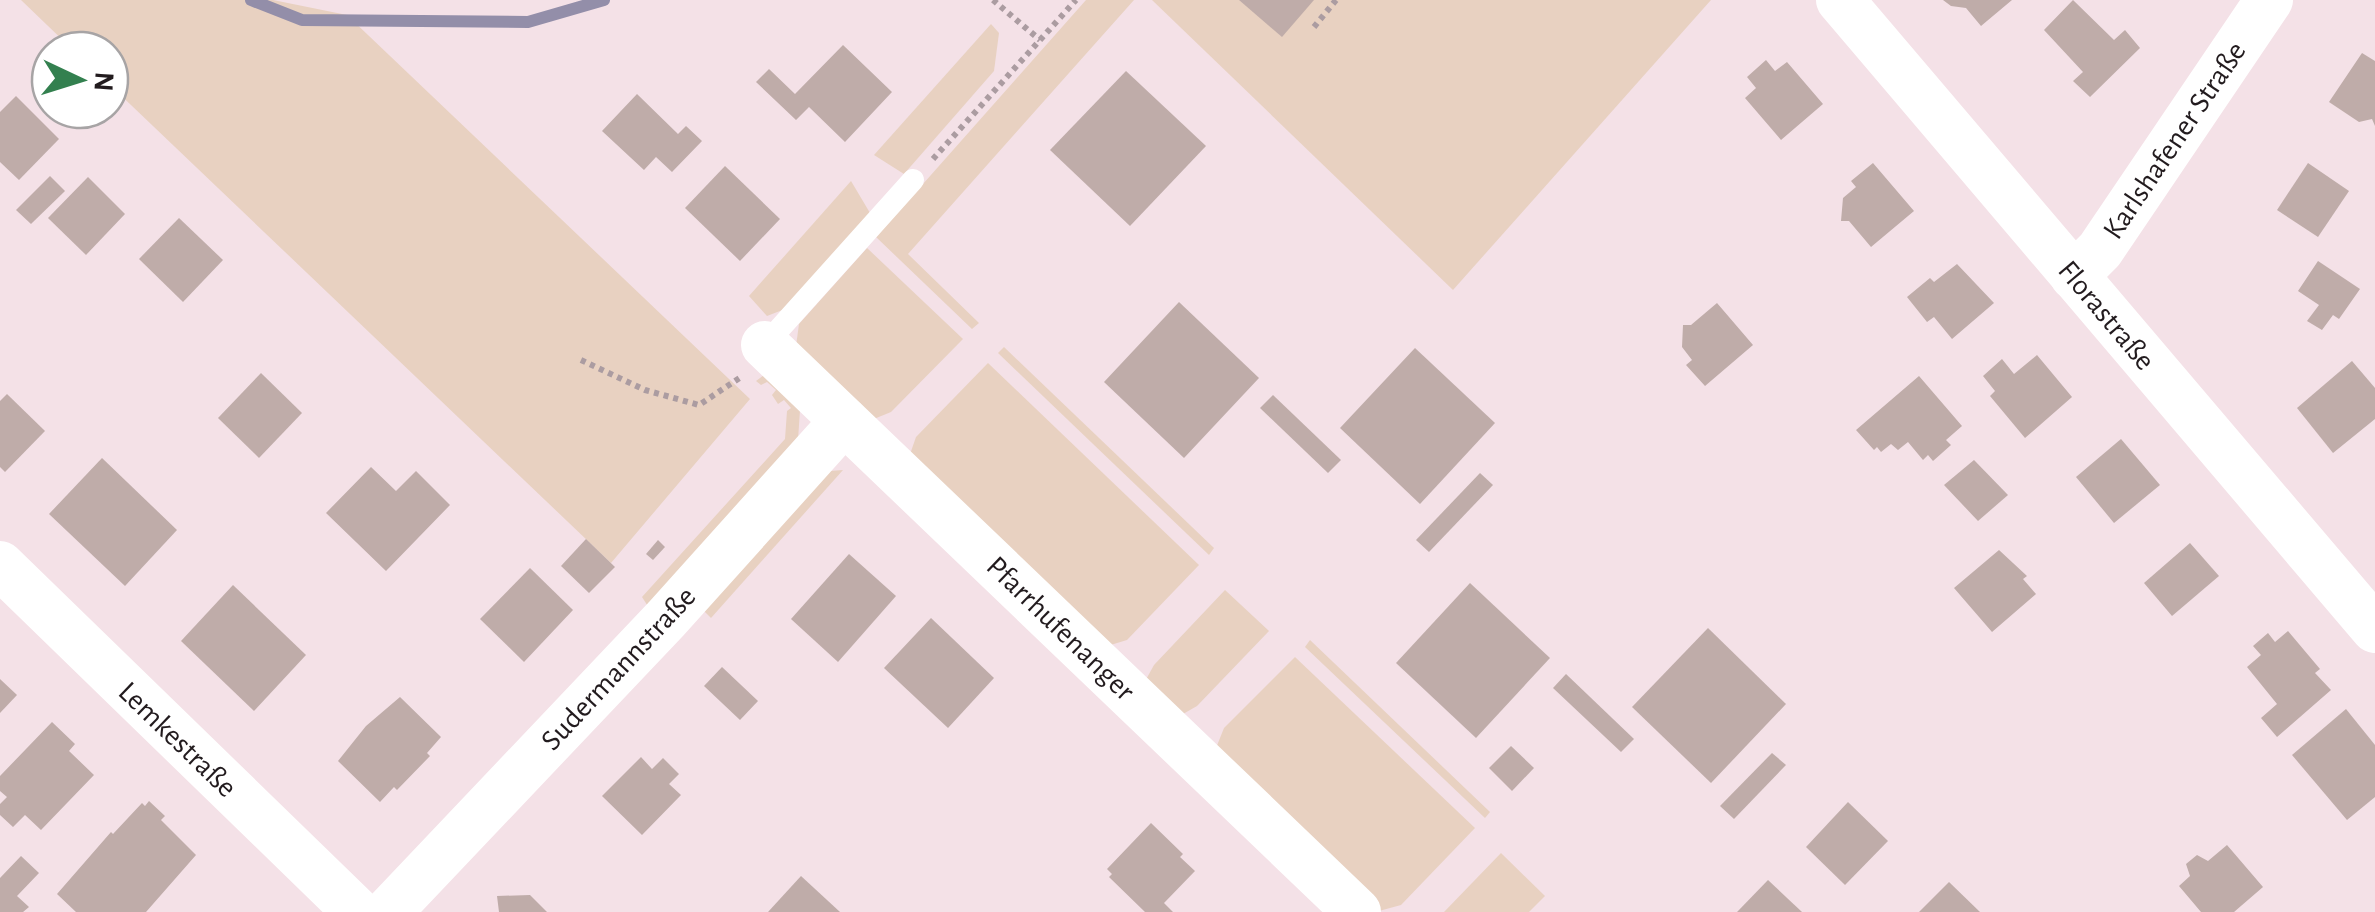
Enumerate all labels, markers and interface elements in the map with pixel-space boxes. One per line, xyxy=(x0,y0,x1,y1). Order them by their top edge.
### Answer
north arrow xyxy=(30,30,130,130)
street label: Karlshafener Straße xyxy=(2098,36,2252,245)
text: N xyxy=(88,71,118,92)
street label: Florastraße xyxy=(2052,255,2160,376)
street label: Pfarrhufenanger xyxy=(980,551,1140,707)
street label: Sudermannstraße xyxy=(536,581,702,756)
street label: Lemkestraße xyxy=(112,676,242,803)

